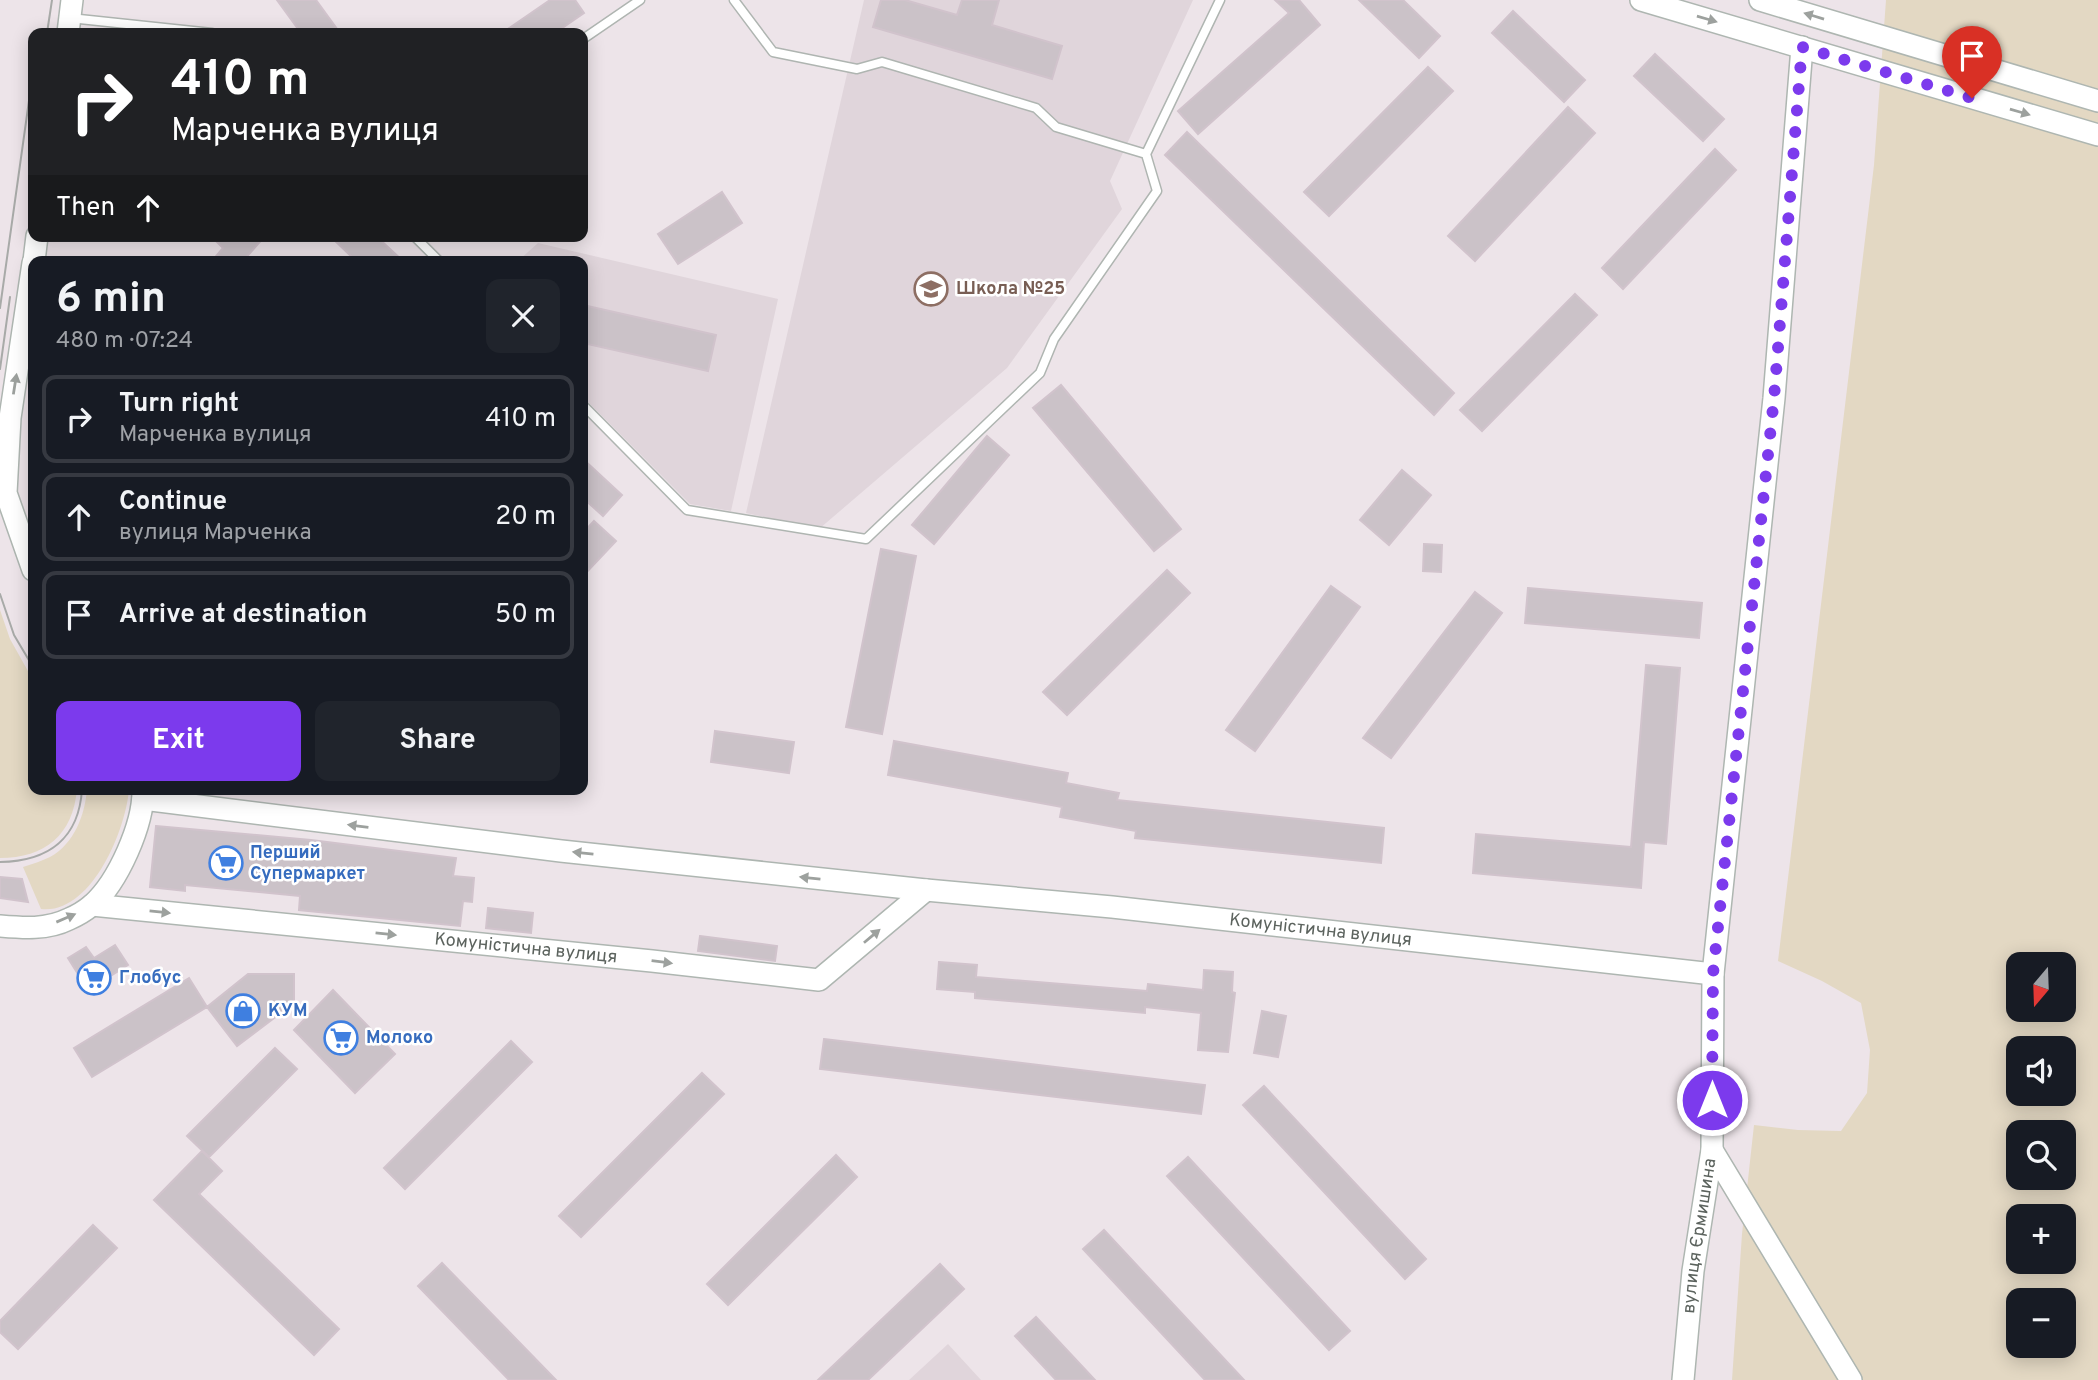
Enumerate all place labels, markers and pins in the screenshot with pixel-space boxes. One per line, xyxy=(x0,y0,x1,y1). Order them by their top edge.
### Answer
pin xyxy=(1942,26,2002,98)
school or university icon: Школа №25 xyxy=(912,270,950,308)
place label: Школа №25 xyxy=(956,278,1065,301)
place label: Перший Супермаркет xyxy=(250,842,366,886)
supermarket icon: Перший Супермаркет xyxy=(207,844,245,882)
supermarket icon: Глобус xyxy=(75,959,113,997)
place label: Глобус xyxy=(119,967,181,990)
shop icon: КУМ xyxy=(224,992,262,1030)
place label: КУМ xyxy=(268,1000,308,1023)
supermarket icon: Молоко xyxy=(322,1019,360,1057)
place label: Молоко xyxy=(366,1027,433,1050)

